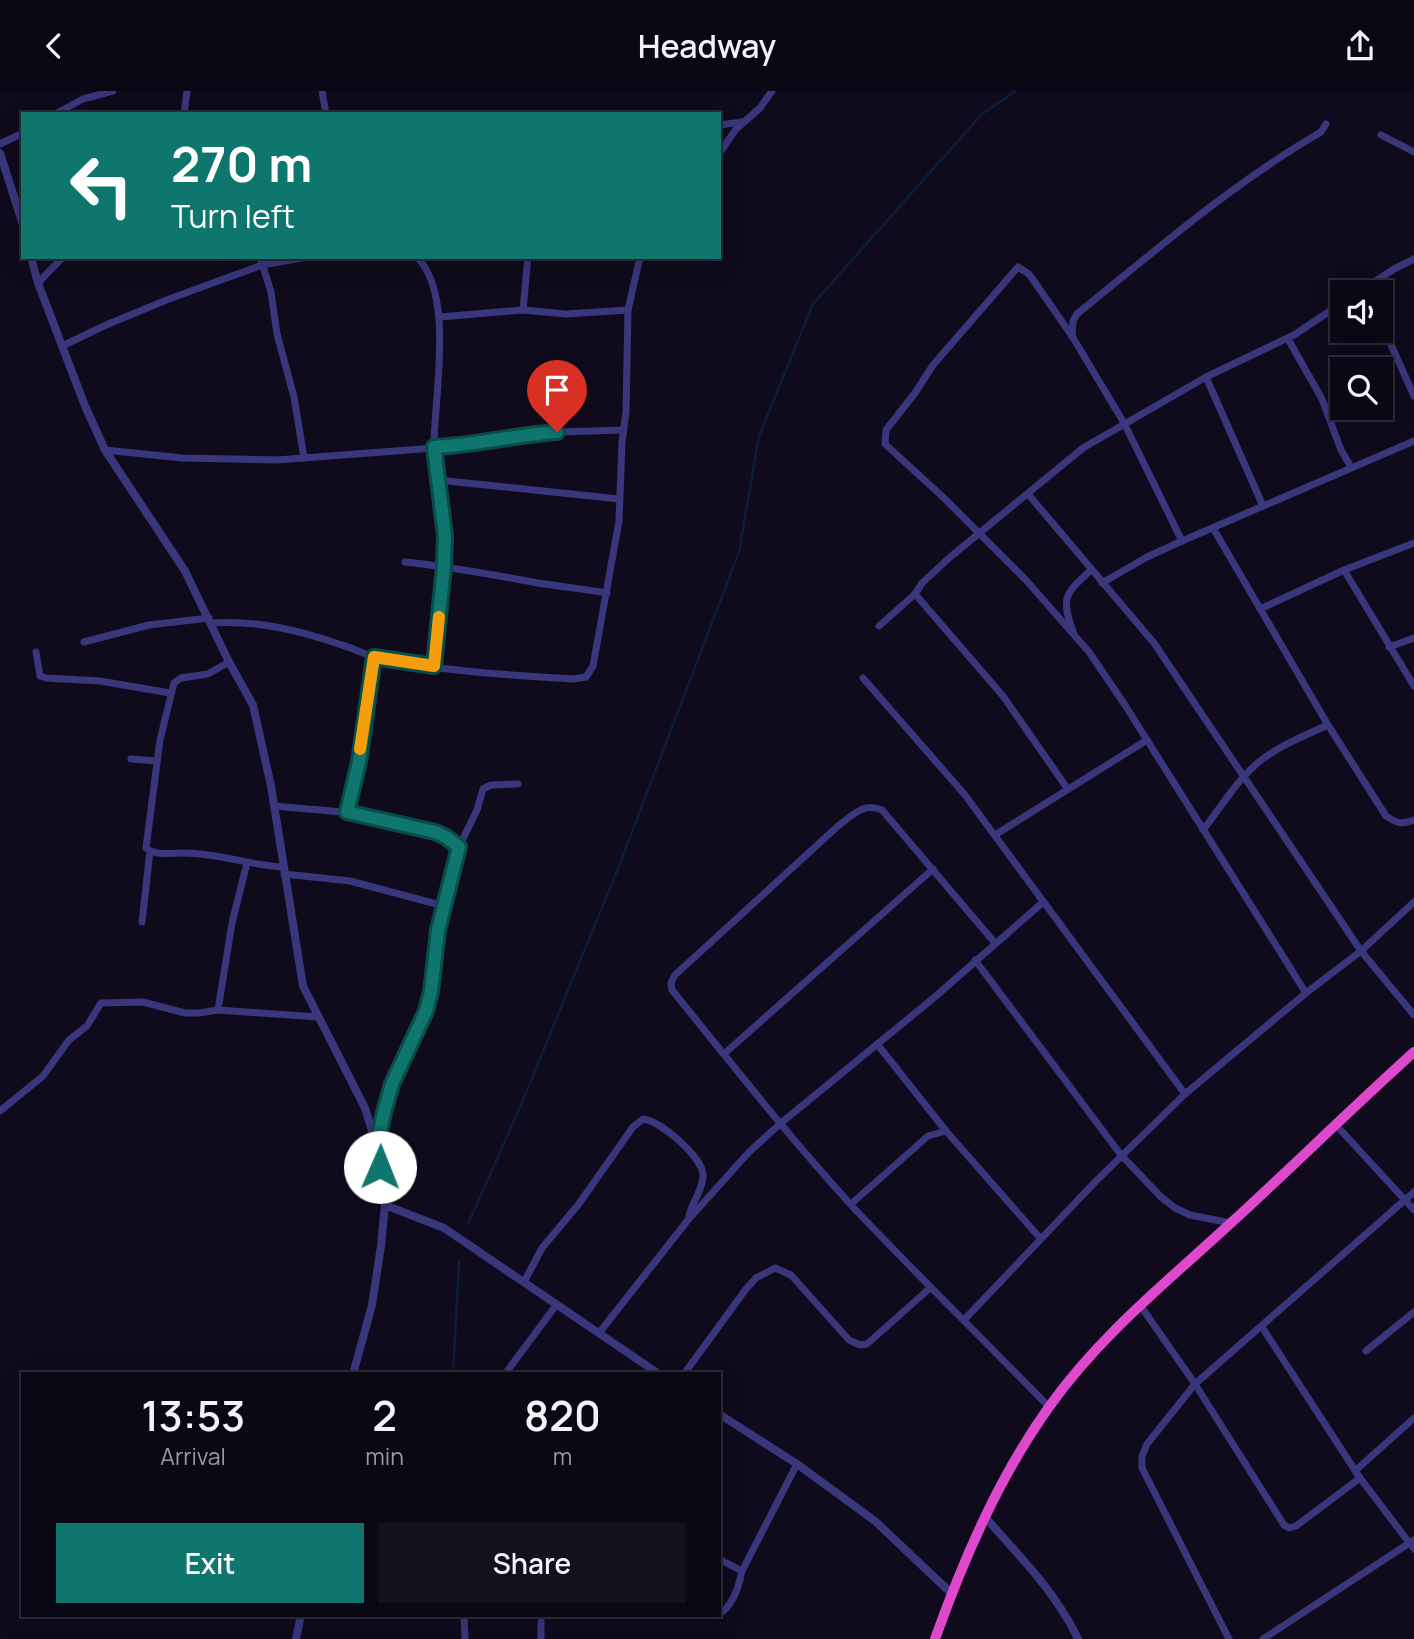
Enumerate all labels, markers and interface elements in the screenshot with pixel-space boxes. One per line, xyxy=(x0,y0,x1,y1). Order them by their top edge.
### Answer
text: Headway xyxy=(638,24,776,68)
icon: back xyxy=(35,27,73,65)
icon: share xyxy=(1341,27,1379,65)
text: 270 m xyxy=(171,130,312,197)
icon: left xyxy=(56,140,147,231)
text: Turn left xyxy=(171,194,295,238)
map controls xyxy=(1330,280,1393,420)
button: sound xyxy=(1330,280,1393,343)
button: search xyxy=(1330,357,1393,420)
pin xyxy=(527,360,587,432)
icon: arrive xyxy=(538,371,576,409)
position arrow xyxy=(343,1130,417,1204)
text: 13:53 xyxy=(141,1386,245,1444)
text: 2 xyxy=(372,1386,397,1444)
text: 820 xyxy=(524,1386,601,1444)
text: Arrival xyxy=(160,1440,226,1472)
text: min xyxy=(365,1440,404,1472)
text: m xyxy=(553,1440,572,1472)
button: Exit xyxy=(56,1523,364,1603)
button: Share xyxy=(378,1523,686,1603)

